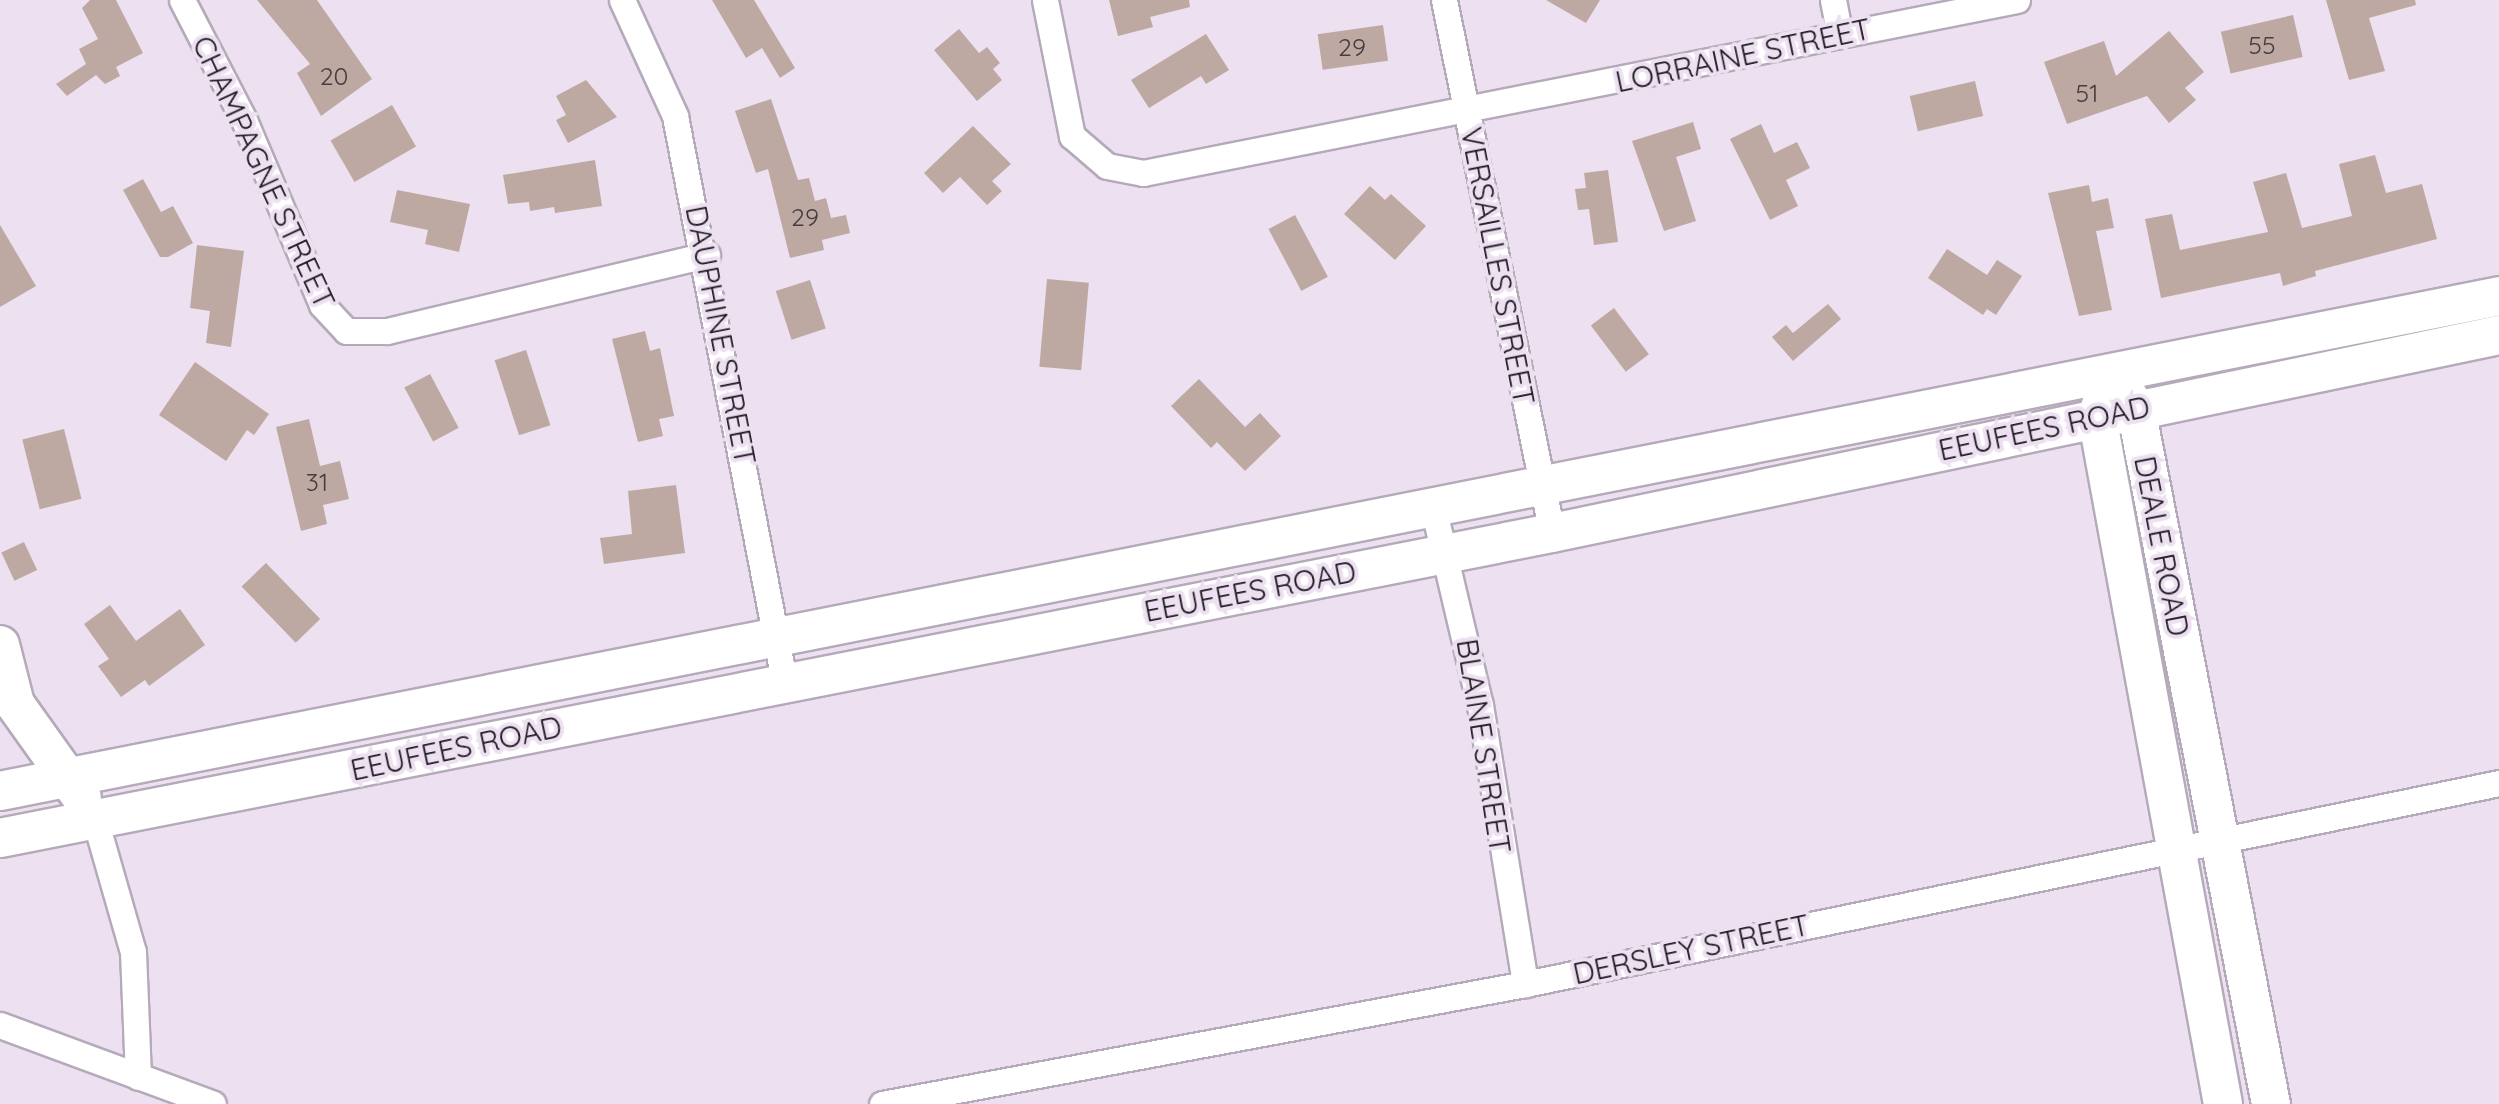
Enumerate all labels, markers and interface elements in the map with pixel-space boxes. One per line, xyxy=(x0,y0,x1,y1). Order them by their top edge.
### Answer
street label: LORRAINE STREET xyxy=(1612,10,1874,100)
street label: CHAMPAGNE STREET xyxy=(185,30,343,314)
house number: 55 xyxy=(2248,30,2276,60)
house number: 29 xyxy=(1338,32,1366,62)
house number: 20 xyxy=(320,61,348,91)
house number: 51 xyxy=(2076,78,2098,108)
street label: VERSAILLES STREET xyxy=(1453,124,1543,408)
street label: DAUPHINE STREET xyxy=(678,202,764,468)
house number: 29 xyxy=(791,202,819,232)
street label: EEUFEES ROAD xyxy=(1935,388,2153,468)
street label: DEALE ROAD xyxy=(2127,453,2197,639)
house number: 31 xyxy=(306,467,328,497)
street label: EEUFEES ROAD xyxy=(1141,553,1359,629)
street label: BLAINE STREET xyxy=(1449,636,1519,856)
street label: EEUFEES ROAD xyxy=(347,708,565,788)
street label: DERSLEY STREET xyxy=(1569,906,1813,992)

